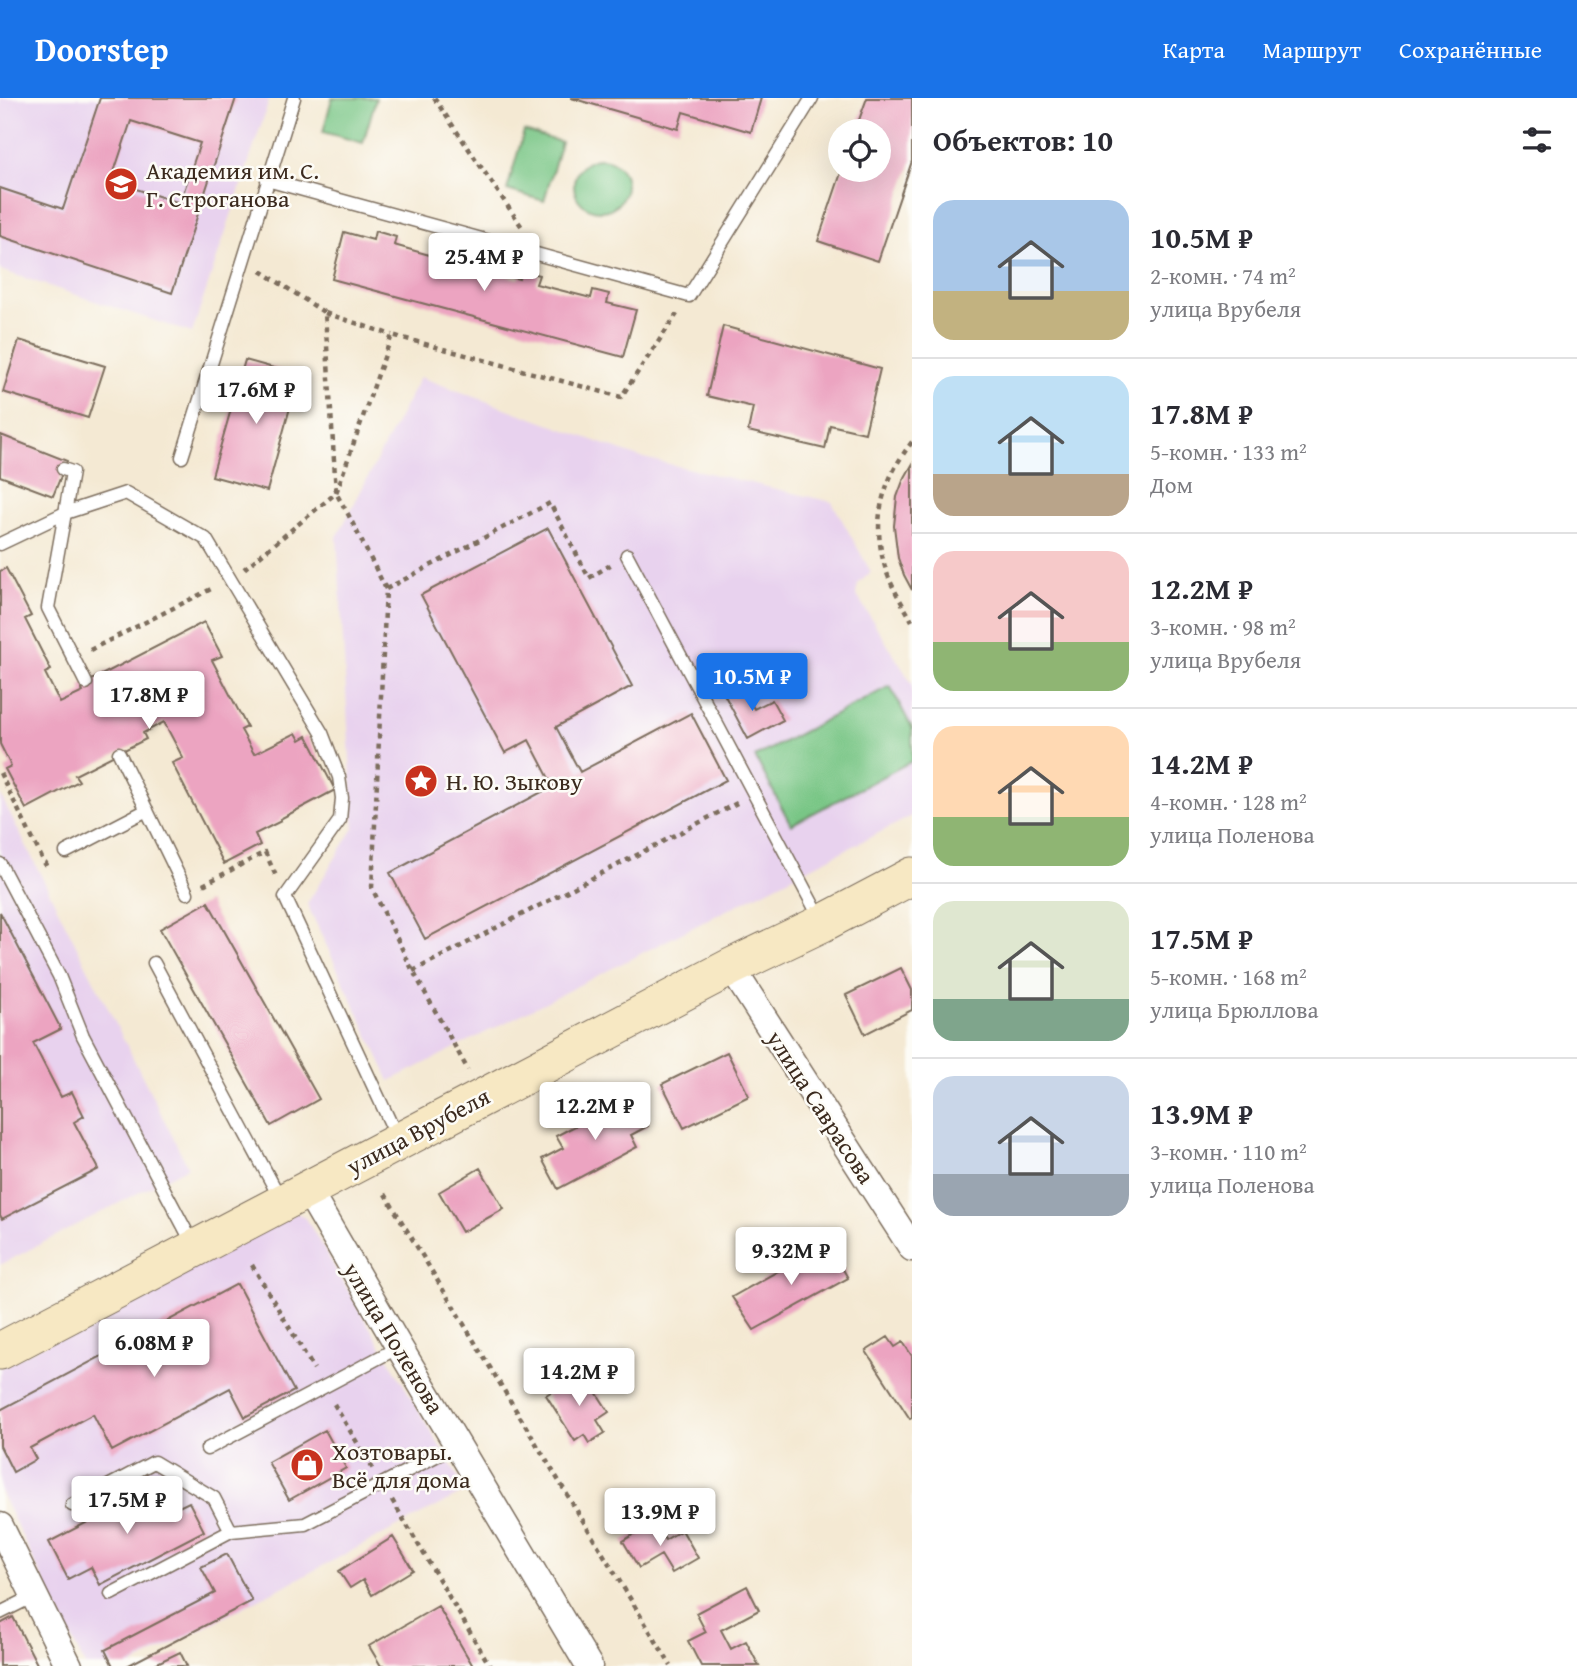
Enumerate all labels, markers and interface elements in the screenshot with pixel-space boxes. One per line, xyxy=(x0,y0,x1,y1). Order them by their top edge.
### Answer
text: Doorstep xyxy=(35,25,168,73)
text: Карта xyxy=(1163,32,1225,67)
text: Маршрут xyxy=(1263,32,1361,67)
text: Сохранённые xyxy=(1399,32,1542,67)
text: Объектов: 10 xyxy=(933,118,1113,162)
map controls xyxy=(828,119,891,182)
button: locate xyxy=(828,119,891,182)
icon: filters xyxy=(1518,121,1556,159)
place label: Академия им. С. Г. Строганова xyxy=(146,153,319,216)
school or university icon: Академия им. С. Г. Строганова xyxy=(102,165,140,203)
text: 10.5M ₽ xyxy=(1150,215,1253,259)
icon: home xyxy=(989,228,1073,312)
pin: 25.4M ₽ xyxy=(419,234,549,293)
text: 25.4M ₽ xyxy=(444,239,524,272)
text: 2-комн. · 74 m² xyxy=(1150,259,1296,292)
text: улица Врубеля xyxy=(1150,292,1301,325)
pin: 17.6M ₽ xyxy=(191,366,321,426)
text: 17.6M ₽ xyxy=(216,372,296,405)
text: 17.8M ₽ xyxy=(1150,391,1253,435)
icon: home xyxy=(989,404,1073,488)
text: 5-комн. · 133 m² xyxy=(1150,435,1307,468)
text: Дом xyxy=(1150,468,1193,501)
text: 12.2M ₽ xyxy=(1150,566,1253,610)
icon: home xyxy=(989,579,1073,663)
text: 3-комн. · 98 m² xyxy=(1150,610,1296,643)
text: улица Врубеля xyxy=(1150,643,1301,676)
pin: 10.5M ₽ xyxy=(687,654,817,713)
text: 10.5M ₽ xyxy=(712,659,792,692)
pin: 17.8M ₽ xyxy=(84,672,214,731)
text: 17.8M ₽ xyxy=(109,677,189,710)
text: 14.2M ₽ xyxy=(1150,741,1253,785)
icon: home xyxy=(989,754,1073,838)
place icon: Н. Ю. Зыкову xyxy=(402,762,440,800)
place label: Н. Ю. Зыкову xyxy=(446,764,583,799)
text: 4-комн. · 128 m² xyxy=(1150,785,1307,818)
text: улица Поленова xyxy=(1150,818,1314,851)
text: 17.5M ₽ xyxy=(1150,916,1253,960)
icon: home xyxy=(989,929,1073,1013)
text: 5-комн. · 168 m² xyxy=(1150,960,1307,993)
text: улица Брюллова xyxy=(1150,993,1318,1026)
street label: улица Саврасова xyxy=(758,1023,884,1191)
street label: улица Врубеля xyxy=(339,1079,496,1184)
pin: 12.2M ₽ xyxy=(530,1082,660,1142)
text: 12.2M ₽ xyxy=(555,1088,635,1121)
text: 13.9M ₽ xyxy=(1150,1091,1253,1135)
icon: home xyxy=(989,1104,1073,1188)
text: 3-комн. · 110 m² xyxy=(1150,1135,1307,1168)
text: улица Поленова xyxy=(1150,1168,1314,1201)
pin: 9.32M ₽ xyxy=(726,1228,856,1287)
text: 9.32M ₽ xyxy=(751,1233,831,1266)
street label: улица Поленова xyxy=(334,1255,453,1421)
pin: 6.08M ₽ xyxy=(89,1320,219,1379)
text: 6.08M ₽ xyxy=(114,1325,194,1358)
pin: 14.2M ₽ xyxy=(514,1348,644,1408)
text: 14.2M ₽ xyxy=(539,1354,619,1387)
place label: Хозтовары. Всё для дома xyxy=(332,1434,471,1497)
shop icon: Хозтовары. Всё для дома xyxy=(288,1446,326,1484)
pin: 17.5M ₽ xyxy=(62,1476,192,1536)
text: 17.5M ₽ xyxy=(87,1482,167,1515)
pin: 13.9M ₽ xyxy=(595,1488,725,1548)
text: 13.9M ₽ xyxy=(620,1494,700,1527)

